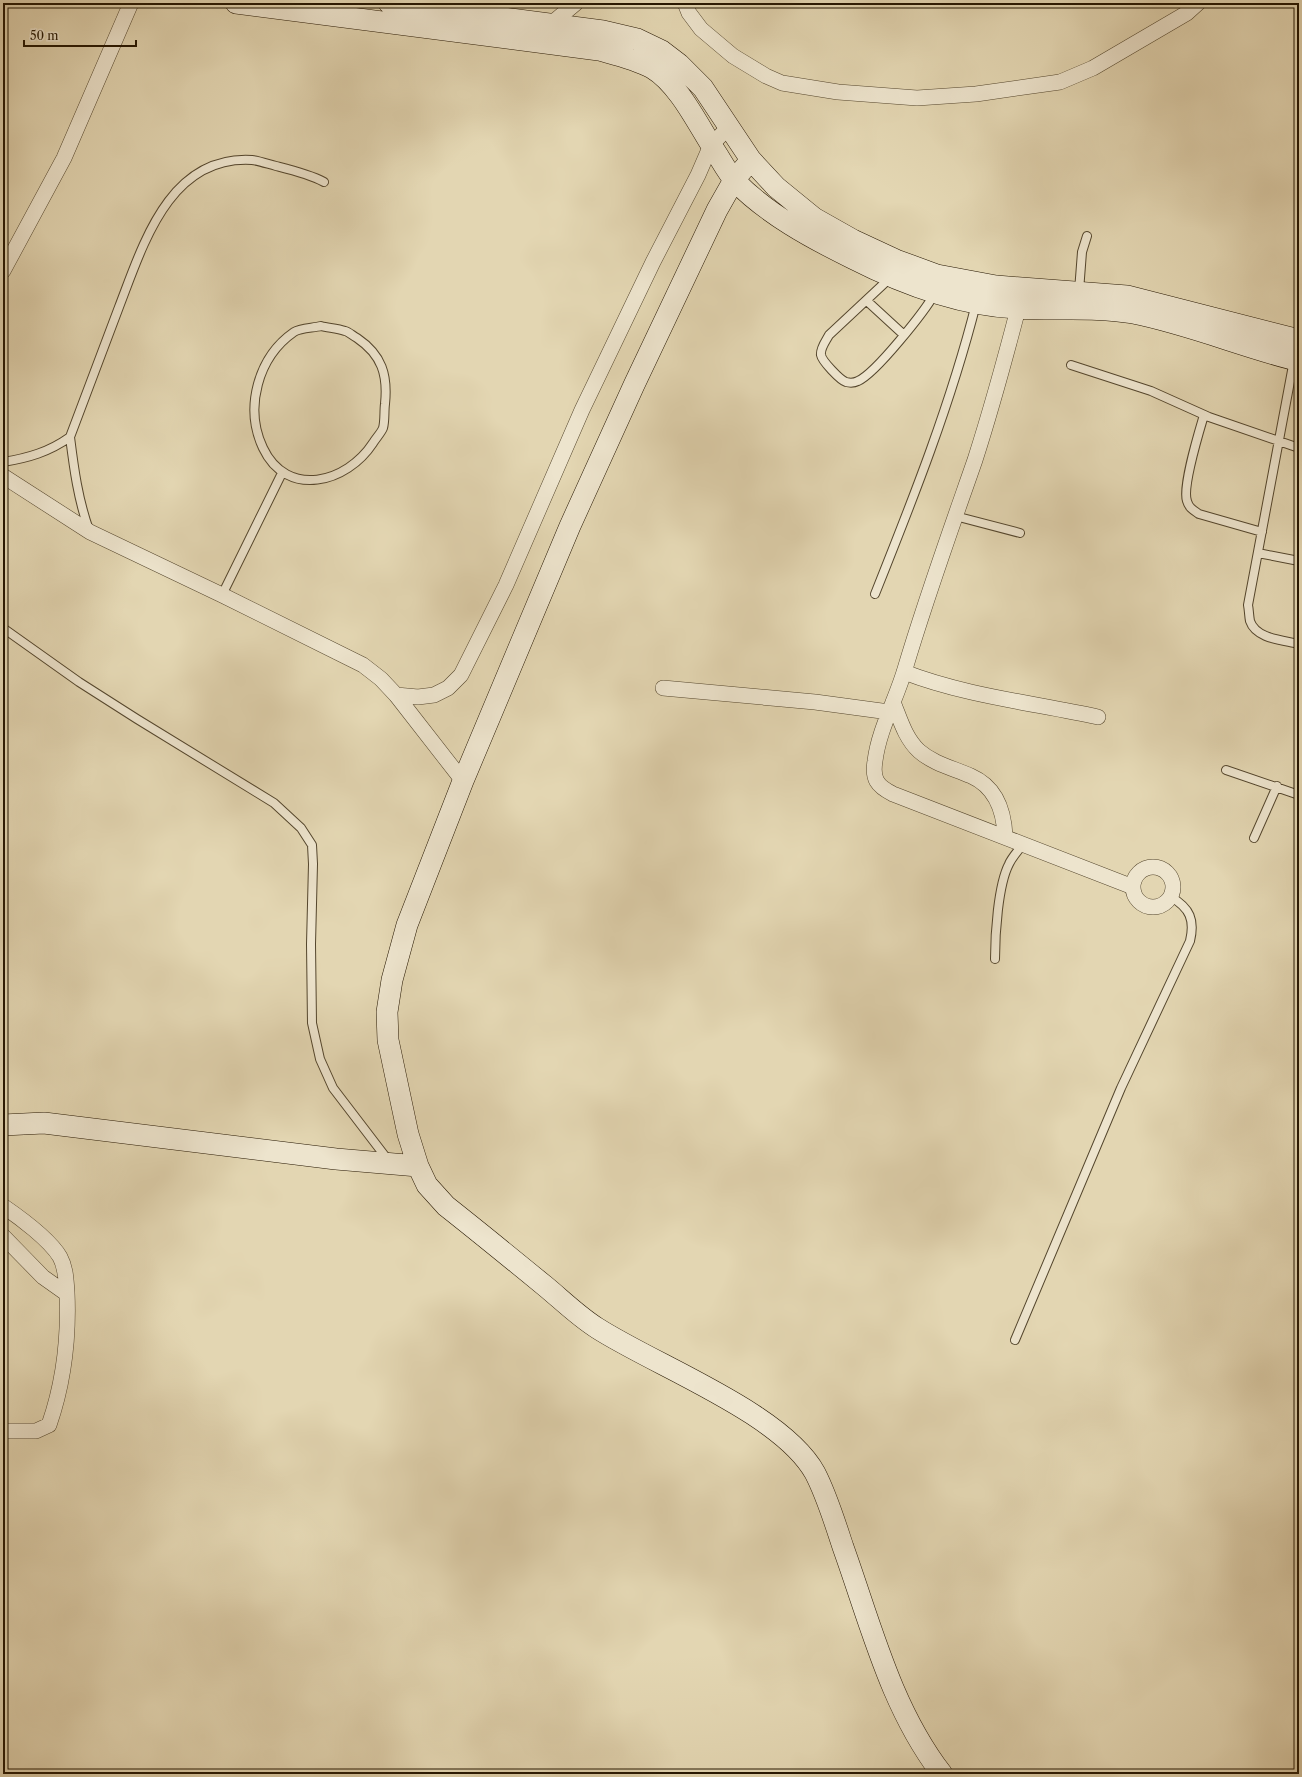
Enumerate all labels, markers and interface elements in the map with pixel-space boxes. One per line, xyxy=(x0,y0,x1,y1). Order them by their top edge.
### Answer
scale bar xyxy=(24,22,136,48)
text: 50 m xyxy=(30,28,59,43)

